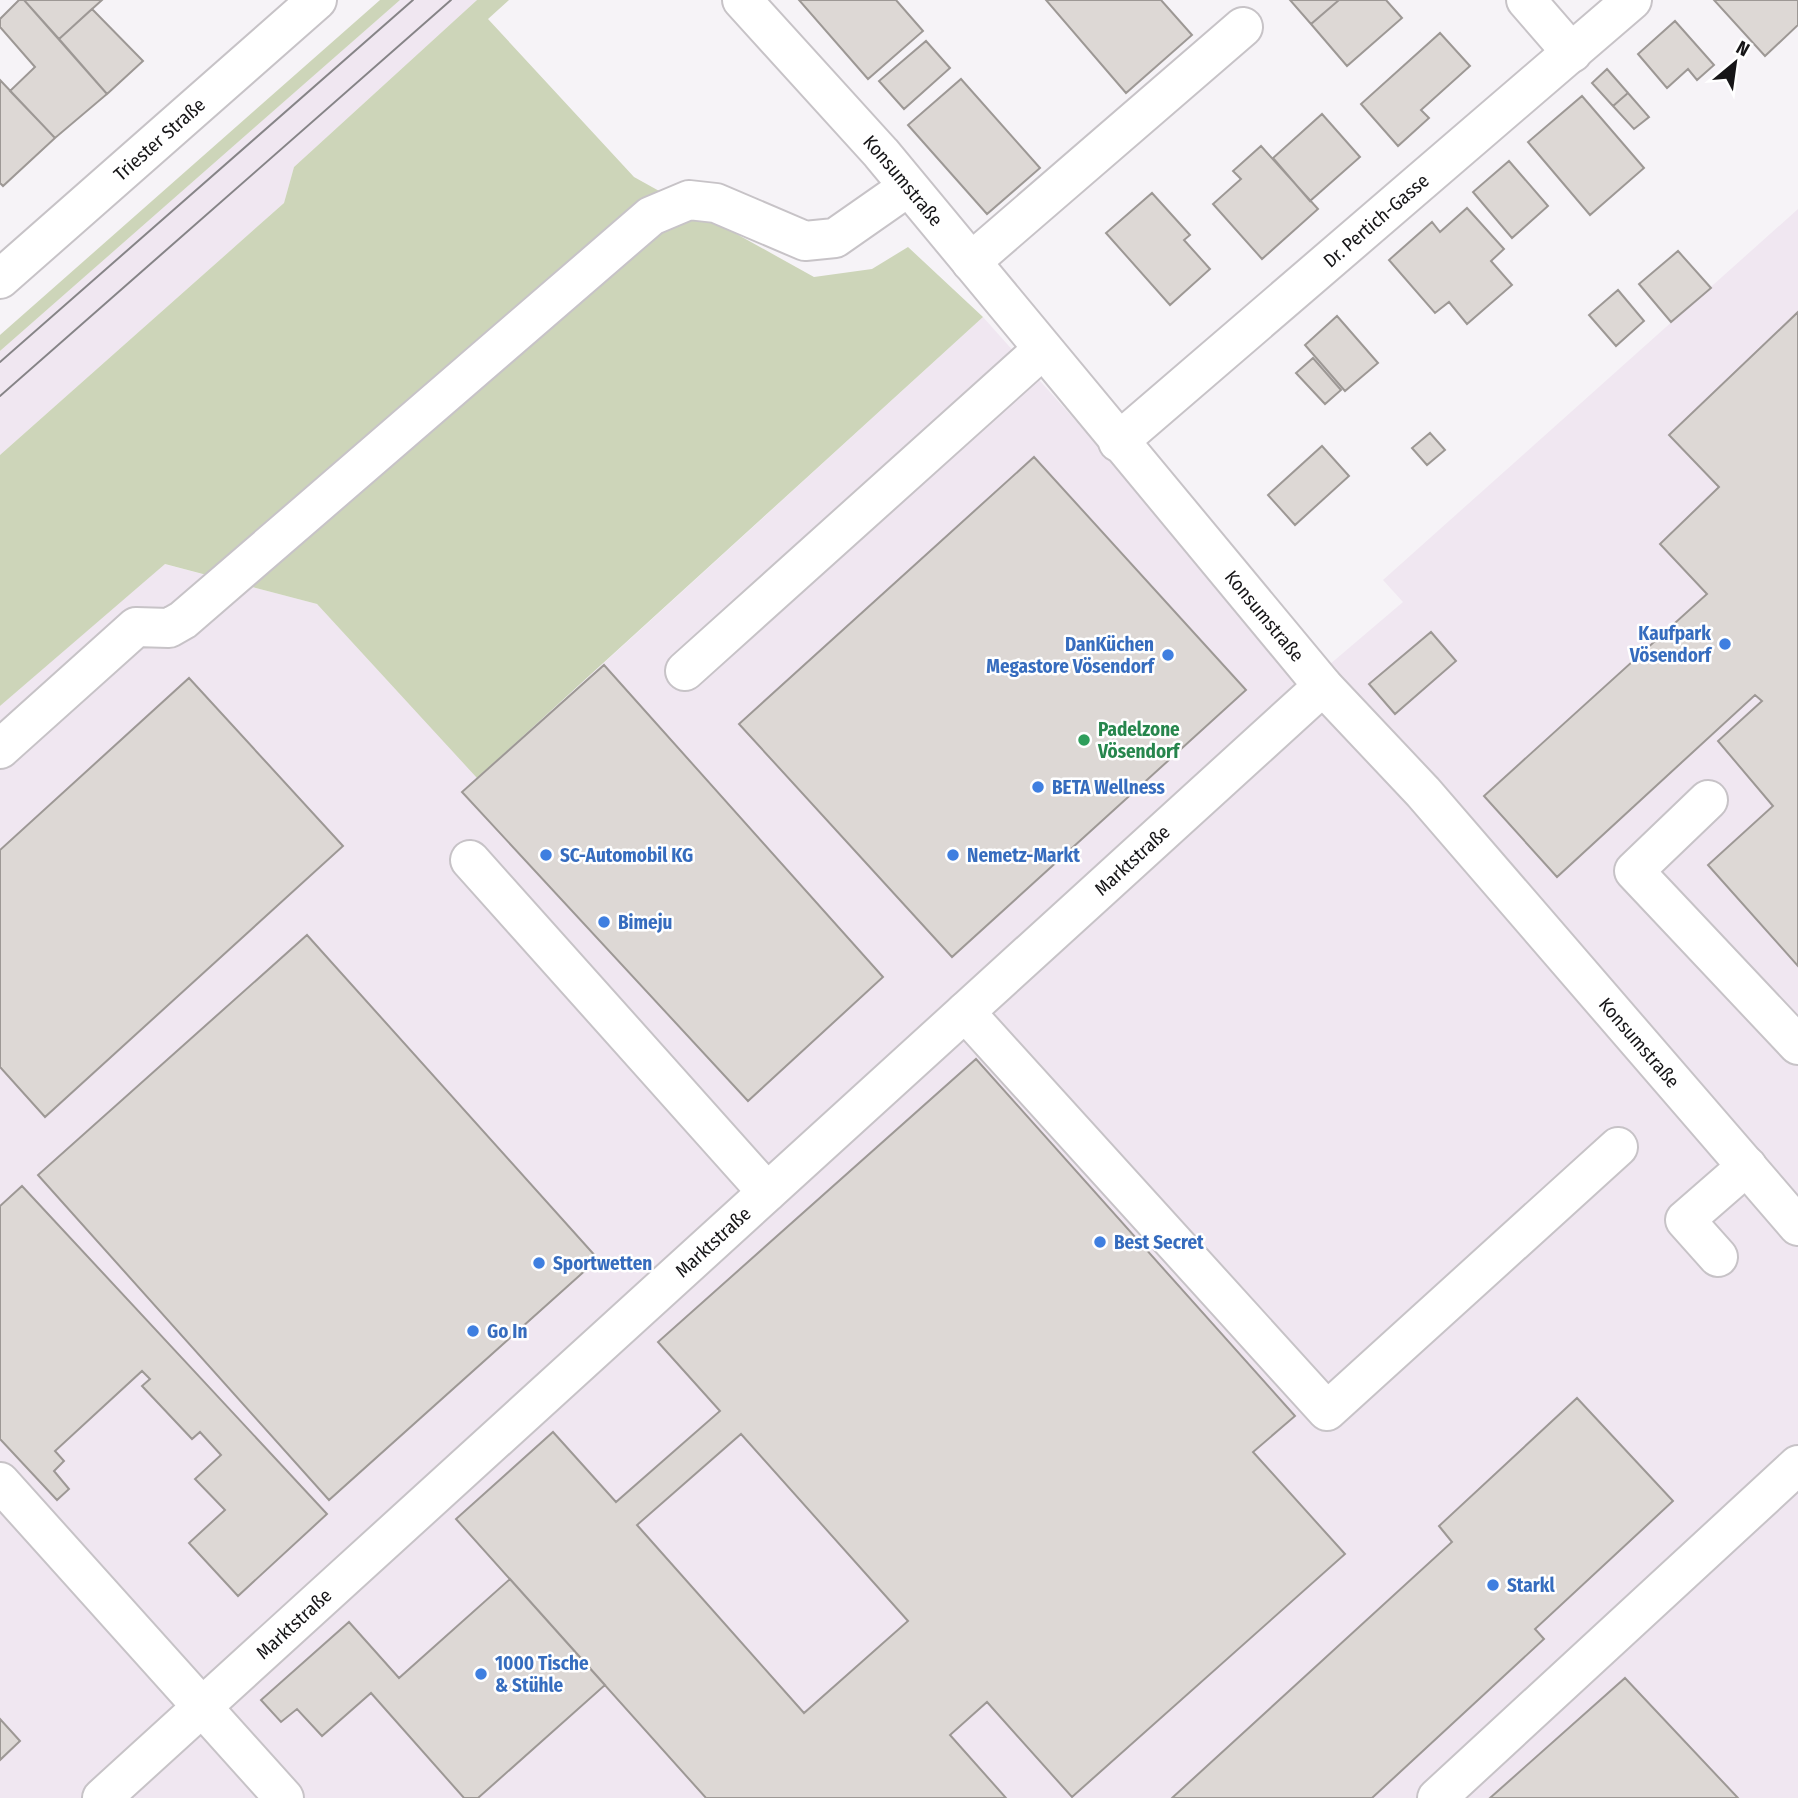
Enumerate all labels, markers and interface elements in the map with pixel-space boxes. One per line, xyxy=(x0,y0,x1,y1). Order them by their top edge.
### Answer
north arrow xyxy=(1700,28,1770,98)
text: N xyxy=(1732,36,1754,61)
street label: Triester Straße xyxy=(109,93,210,185)
street label: Konsumstraße xyxy=(859,130,948,231)
street label: Dr. Pertich-Gasse xyxy=(1318,169,1433,272)
street label: Konsumstraße xyxy=(1220,565,1309,666)
place label: Kaufpark Vösendorf xyxy=(1629,622,1713,667)
place label: DanKüchen Megastore Vösendorf xyxy=(986,633,1156,678)
marker: Kaufpark Vösendorf xyxy=(1717,636,1733,652)
marker: DanKüchen Megastore Vösendorf xyxy=(1160,647,1176,663)
place label: Padelzone Vösendorf xyxy=(1097,718,1181,763)
marker: Padelzone Vösendorf xyxy=(1076,732,1092,748)
place label: BETA Wellness xyxy=(1052,776,1166,799)
marker: BETA Wellness xyxy=(1030,779,1046,795)
street label: Marktstraße xyxy=(1089,820,1174,900)
place label: SC-Automobil KG xyxy=(560,844,693,867)
place label: Nemetz-Markt xyxy=(967,844,1080,867)
marker: SC-Automobil KG xyxy=(538,847,554,863)
marker: Nemetz-Markt xyxy=(945,847,961,863)
place label: Bimeju xyxy=(618,911,672,934)
marker: Bimeju xyxy=(596,914,612,930)
street label: Konsumstraße xyxy=(1594,993,1685,1092)
street label: Marktstraße xyxy=(670,1202,755,1282)
place label: Best Secret xyxy=(1114,1231,1204,1254)
marker: Best Secret xyxy=(1092,1234,1108,1250)
place label: Sportwetten xyxy=(553,1252,652,1275)
marker: Sportwetten xyxy=(531,1255,547,1271)
place label: Go In xyxy=(487,1320,527,1343)
marker: Go In xyxy=(465,1323,481,1339)
place label: Starkl xyxy=(1507,1574,1555,1597)
marker: Starkl xyxy=(1485,1577,1501,1593)
street label: Marktstraße xyxy=(251,1584,336,1664)
place label: 1000 Tische & Stühle xyxy=(495,1652,589,1697)
marker: 1000 Tische & Stühle xyxy=(473,1666,489,1682)

